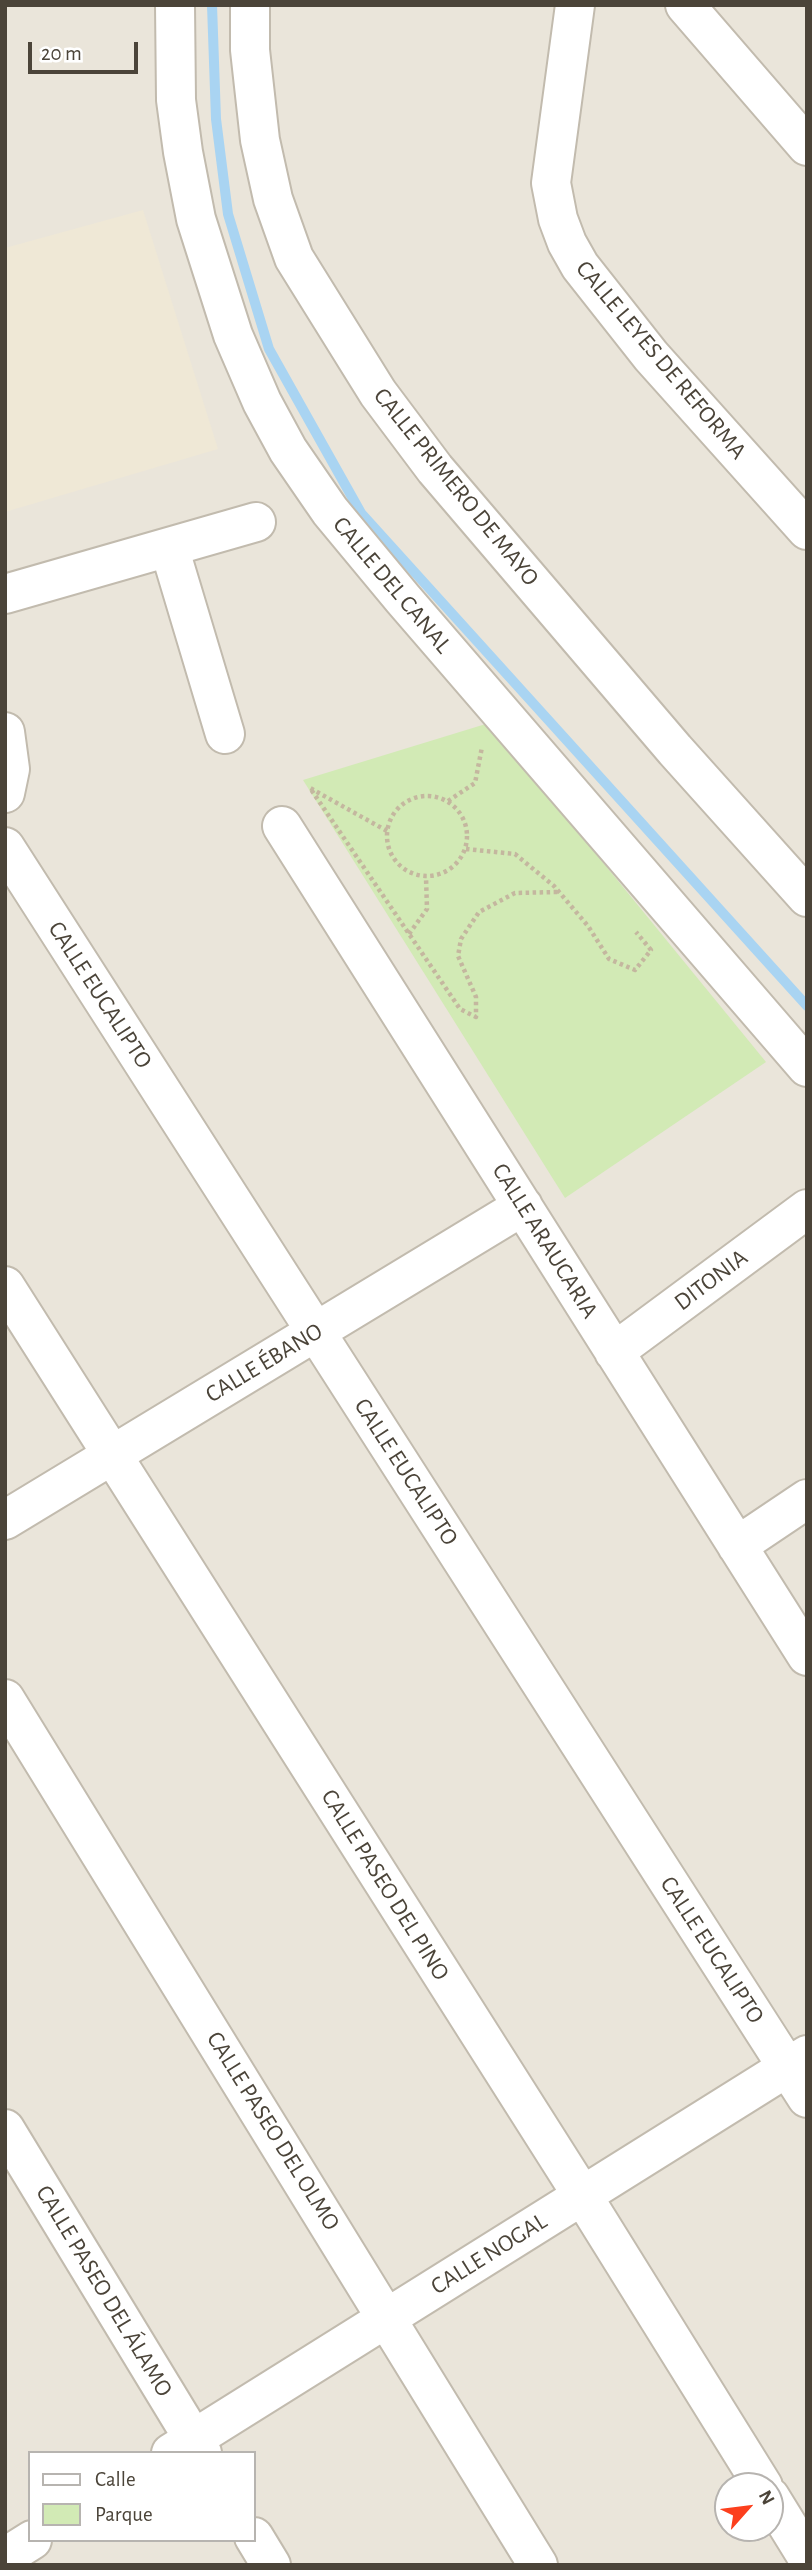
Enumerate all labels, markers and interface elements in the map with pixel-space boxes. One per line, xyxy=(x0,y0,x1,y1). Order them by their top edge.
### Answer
scale bar xyxy=(32,28,142,72)
text: 20 m xyxy=(41,43,82,64)
street label: CALLE LEYES DE REFORMA xyxy=(569,255,753,465)
street label: CALLE PRIMERO DE MAYO xyxy=(367,382,545,592)
street label: CALLE DEL CANAL xyxy=(327,511,457,659)
street label: CALLE EUCALIPTO xyxy=(42,916,158,1074)
street label: CALLE ARAUCARIA xyxy=(486,1158,604,1324)
street label: DITONIA xyxy=(669,1243,753,1317)
street label: CALLE ÉBANO xyxy=(200,1317,328,1409)
street label: CALLE EUCALIPTO xyxy=(348,1393,464,1551)
street label: CALLE PASEO DEL PINO xyxy=(315,1784,455,1986)
street label: CALLE EUCALIPTO xyxy=(654,1871,770,2029)
street label: CALLE PASEO DEL OLMO xyxy=(200,2026,346,2236)
street label: CALLE PASEO DEL ÁLAMO xyxy=(29,2180,179,2402)
street label: CALLE NOGAL xyxy=(426,2207,552,2301)
legend xyxy=(28,2451,256,2542)
text: Calle xyxy=(95,2469,136,2490)
north arrow xyxy=(714,2472,784,2542)
text: N xyxy=(755,2488,778,2508)
text: Parque xyxy=(95,2504,153,2525)

